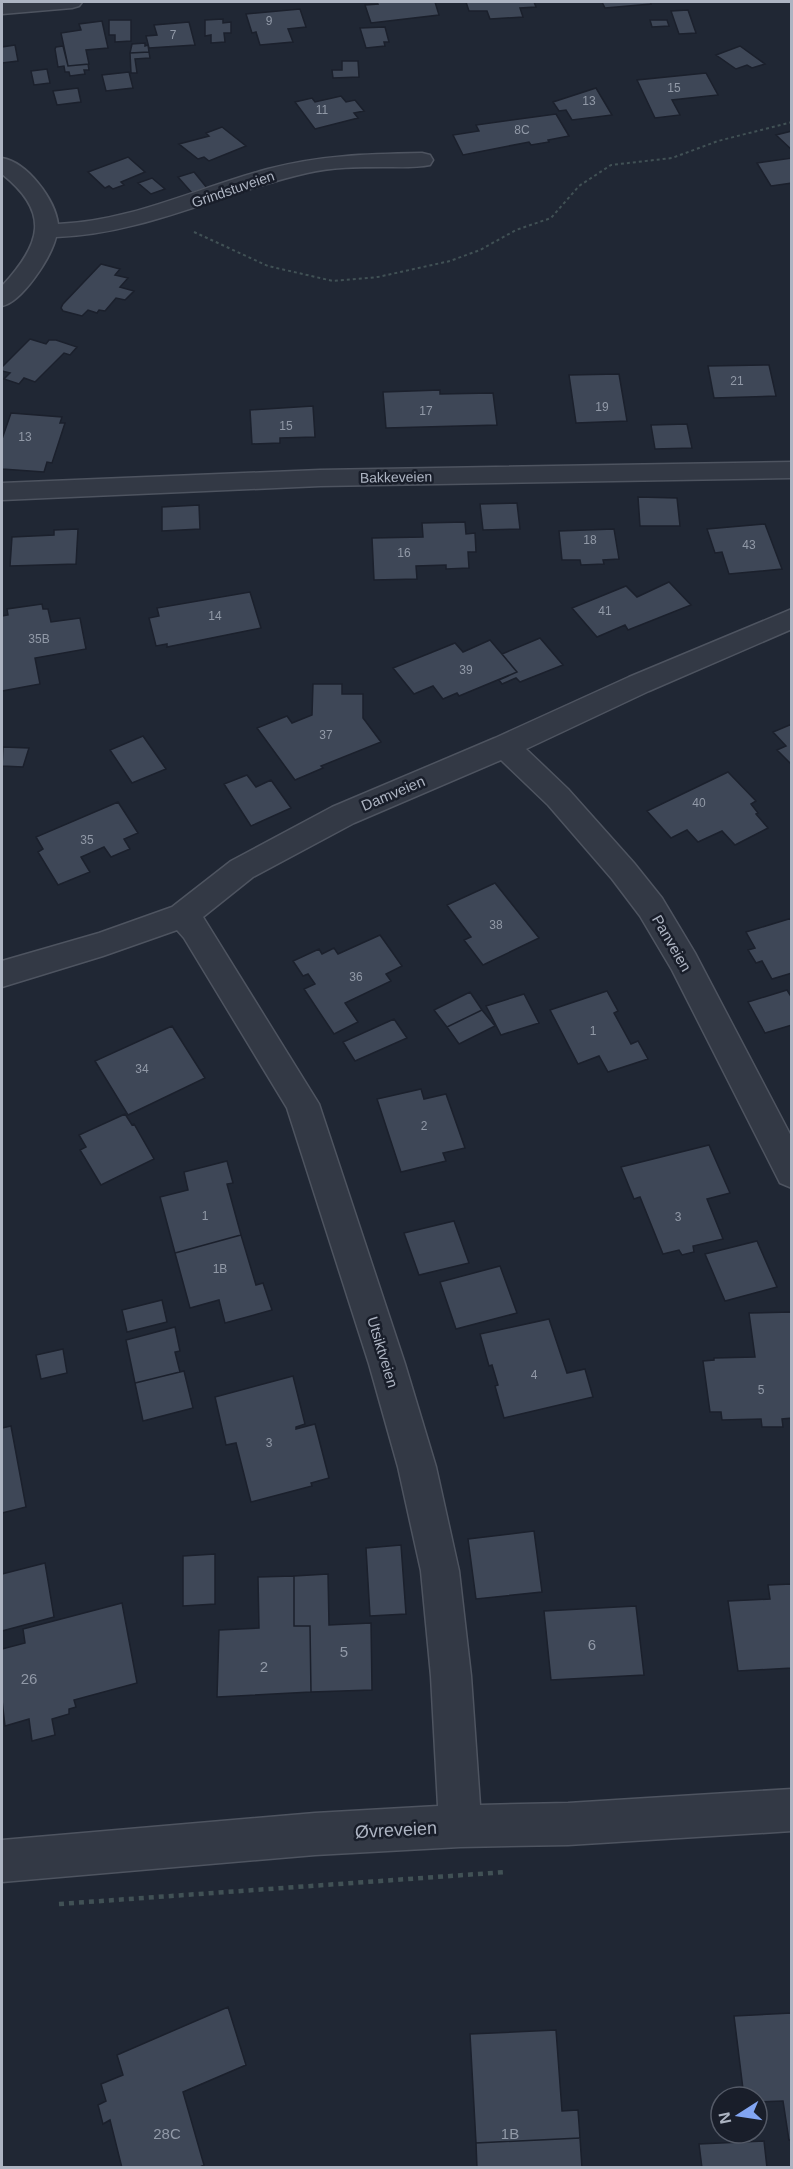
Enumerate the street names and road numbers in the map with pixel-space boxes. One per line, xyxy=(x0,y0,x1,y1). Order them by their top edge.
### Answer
street label: Grindstuveien xyxy=(190,167,276,211)
street label: Bakkeveien xyxy=(360,468,432,486)
street label: Damveien xyxy=(359,772,427,814)
street label: Panveien xyxy=(649,912,695,974)
street label: Utsiktveien xyxy=(364,1314,402,1390)
street label: Øvreveien xyxy=(355,1818,437,1842)

